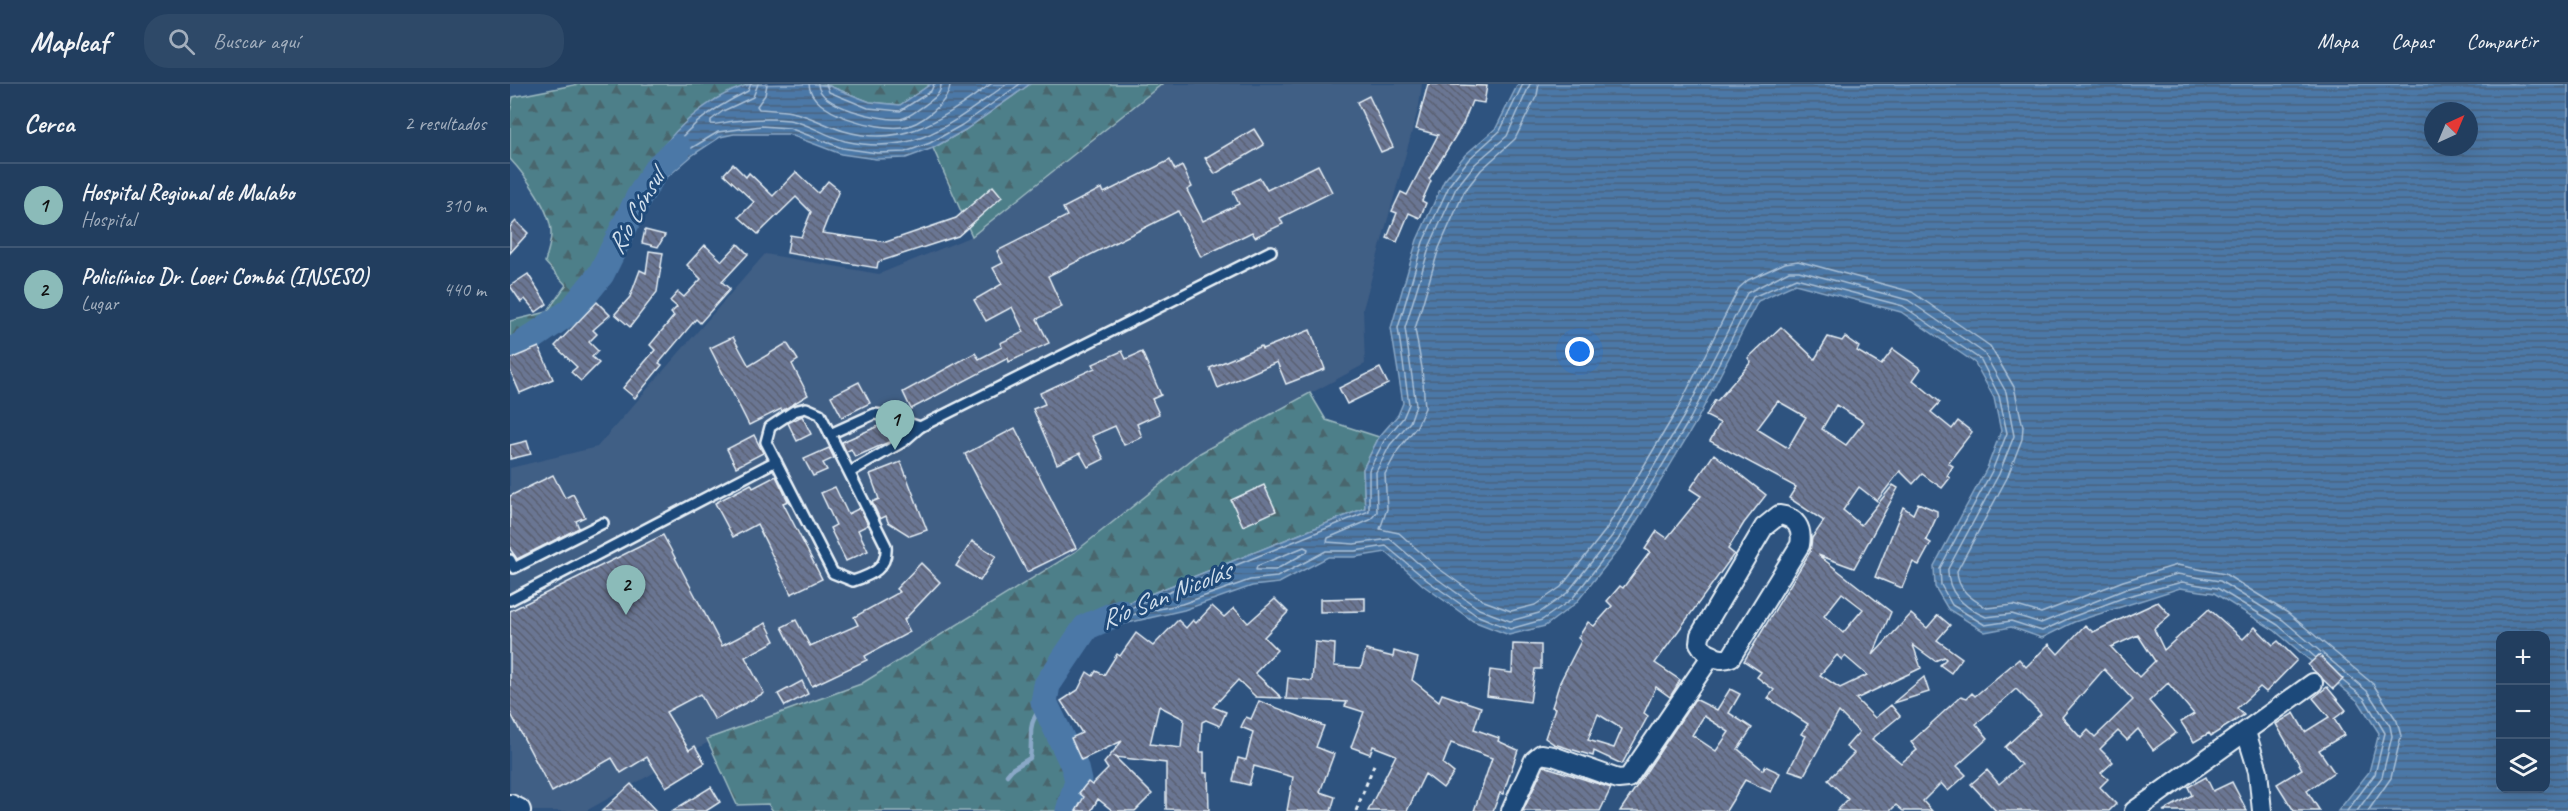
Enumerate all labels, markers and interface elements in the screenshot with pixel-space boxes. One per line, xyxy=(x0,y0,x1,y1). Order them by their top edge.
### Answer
search box xyxy=(144,14,564,68)
text: Mapleaf xyxy=(30,24,108,59)
icon: search xyxy=(165,25,198,58)
text: Buscar aquí xyxy=(213,27,299,55)
text: Mapa xyxy=(2317,28,2358,54)
text: Capas xyxy=(2391,28,2434,54)
text: Compartir xyxy=(2467,28,2538,54)
north arrow xyxy=(2424,102,2478,156)
text: Cerca xyxy=(24,107,74,140)
text: 2 resultados xyxy=(404,111,486,136)
water label: Río Cónsul xyxy=(599,157,676,260)
text: Hospital Regional de Malabo xyxy=(81,179,294,207)
text: 1 xyxy=(39,193,48,218)
text: 310 m xyxy=(443,193,486,218)
text: Hospital xyxy=(81,207,136,232)
text: Policlínico Dr. Loeri Combá (INSESO) xyxy=(81,263,369,291)
text: 2 xyxy=(39,277,48,302)
text: 440 m xyxy=(443,277,486,302)
text: Lugar xyxy=(81,291,118,316)
your location xyxy=(1565,337,1594,366)
pin: 1 xyxy=(876,400,914,450)
water label: Río San Nicolás xyxy=(1095,552,1240,637)
pin: 2 xyxy=(606,566,646,615)
map controls xyxy=(2496,631,2550,793)
button: + xyxy=(2496,631,2550,685)
button: − xyxy=(2496,685,2550,739)
button: layers xyxy=(2496,739,2550,793)

